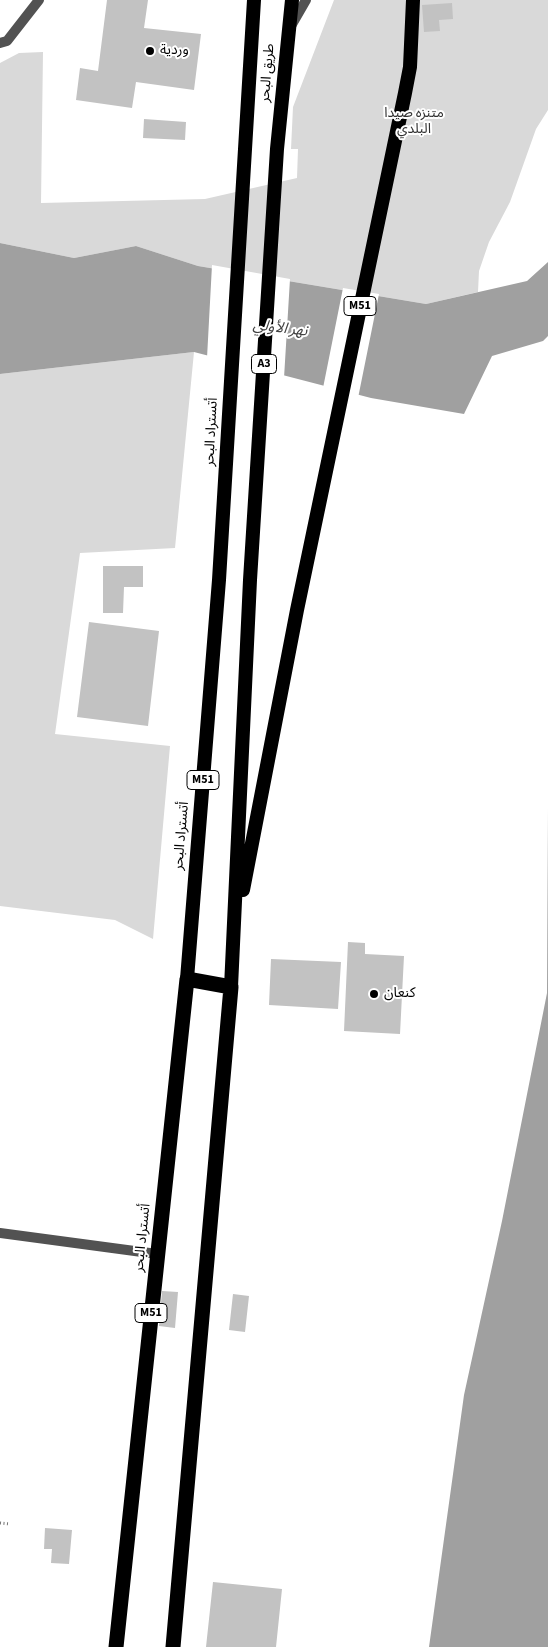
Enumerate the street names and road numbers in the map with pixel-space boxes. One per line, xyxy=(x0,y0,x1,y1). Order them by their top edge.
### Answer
street label: طريق البحر xyxy=(257,43,279,103)
road number: M51 xyxy=(344,296,376,316)
road number: A3 xyxy=(252,354,276,374)
street label: أتستراد البحر xyxy=(202,397,222,467)
road number: M51 xyxy=(187,770,219,790)
street label: أتستراد البحر xyxy=(171,801,193,871)
street label: أتستراد البحر xyxy=(131,1203,155,1273)
road number: M51 xyxy=(135,1304,167,1322)

